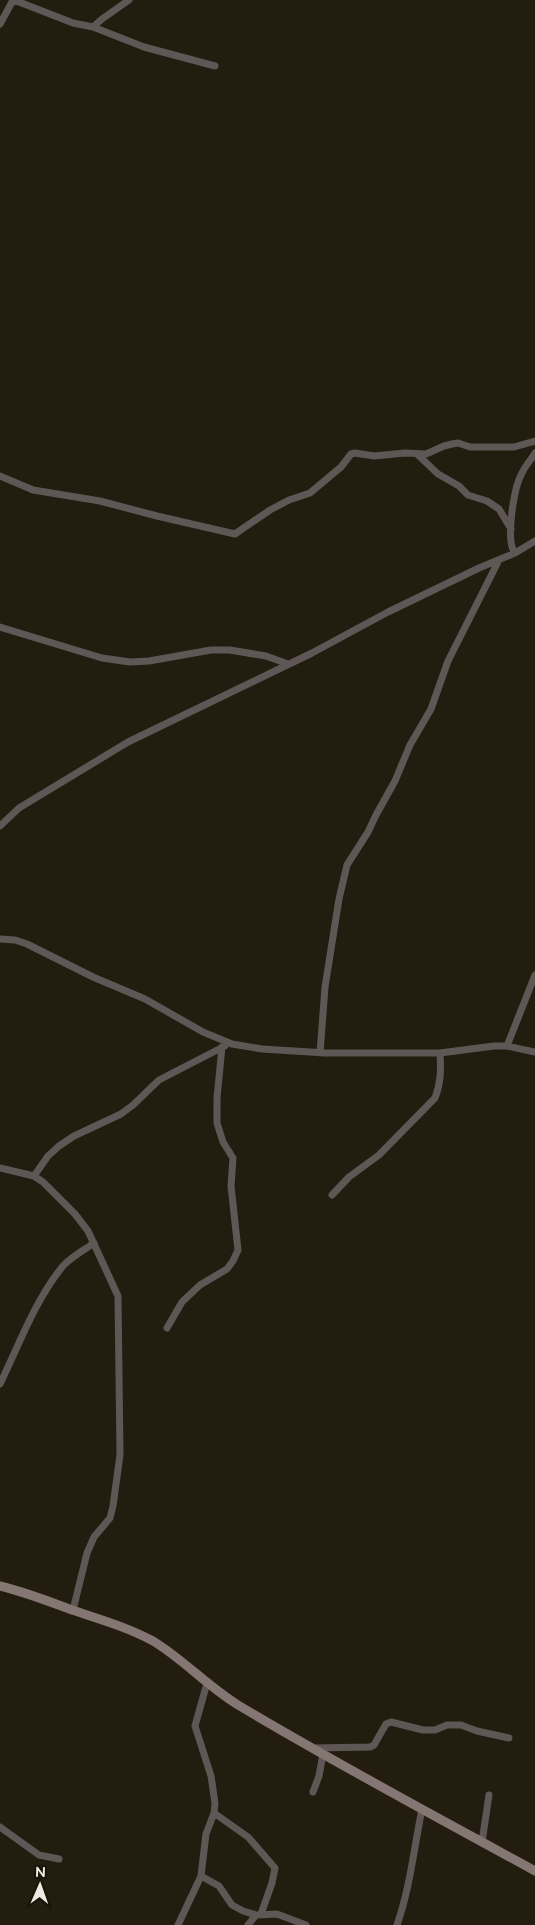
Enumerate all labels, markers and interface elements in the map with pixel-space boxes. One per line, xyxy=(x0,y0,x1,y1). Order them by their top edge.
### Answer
north arrow xyxy=(15,1860,65,1910)
text: N xyxy=(35,1864,46,1880)

